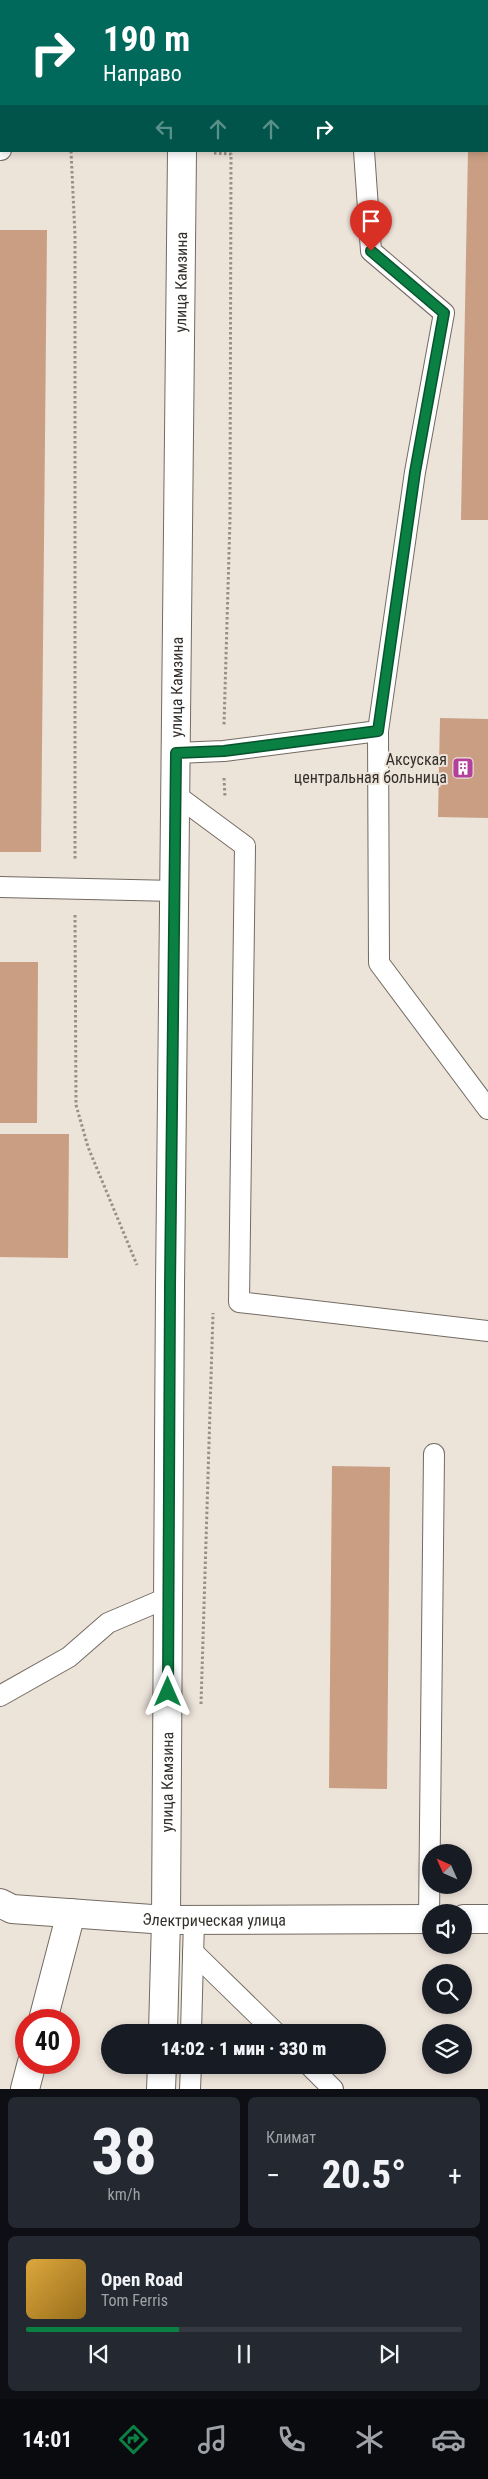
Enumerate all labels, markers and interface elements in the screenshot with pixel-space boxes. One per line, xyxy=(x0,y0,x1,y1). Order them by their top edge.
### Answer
text: 190 m xyxy=(103,19,190,60)
icon: right xyxy=(20,20,85,85)
text: Направо xyxy=(103,61,182,86)
icon: left xyxy=(151,115,179,143)
icon: ahead xyxy=(204,115,232,143)
icon: ahead xyxy=(257,115,285,143)
icon: right xyxy=(310,115,338,143)
pin xyxy=(350,200,392,251)
icon: arrive xyxy=(357,207,385,235)
street label: улица Камзина xyxy=(171,232,191,332)
street label: улица Камзина xyxy=(166,637,186,737)
place label: Аксуская центральная больница xyxy=(294,750,447,787)
building icon: Аксуская центральная больница xyxy=(451,756,475,780)
position arrow xyxy=(141,1665,193,1717)
street label: улица Камзина xyxy=(157,1732,177,1832)
north arrow xyxy=(422,1844,472,1894)
map controls xyxy=(422,1844,472,2074)
button: sound xyxy=(422,1904,472,1954)
street label: Электрическая улица xyxy=(142,1909,286,1930)
button: search xyxy=(422,1964,472,2014)
speed limit sign: 40 xyxy=(15,2009,80,2074)
button: layers xyxy=(422,2024,472,2074)
text: 14:02 · 1 мин · 330 m xyxy=(161,2037,326,2060)
text: 38 xyxy=(91,2114,157,2190)
text: Климат xyxy=(266,2128,316,2147)
text: 20.5° xyxy=(322,2153,406,2197)
text: − xyxy=(266,2159,280,2192)
text: + xyxy=(448,2159,462,2192)
text: km/h xyxy=(108,2185,140,2204)
text: Open Road xyxy=(101,2268,183,2291)
text: Tom Ferris xyxy=(101,2291,168,2310)
icon: previous xyxy=(85,2340,113,2368)
icon: pause xyxy=(230,2340,258,2368)
icon: next xyxy=(375,2340,403,2368)
icon: directions xyxy=(116,2422,151,2457)
icon: music xyxy=(195,2422,230,2457)
icon: phone xyxy=(274,2422,309,2457)
icon: climate xyxy=(352,2422,387,2457)
icon: car xyxy=(431,2422,466,2457)
text: 14:01 xyxy=(22,2427,72,2452)

